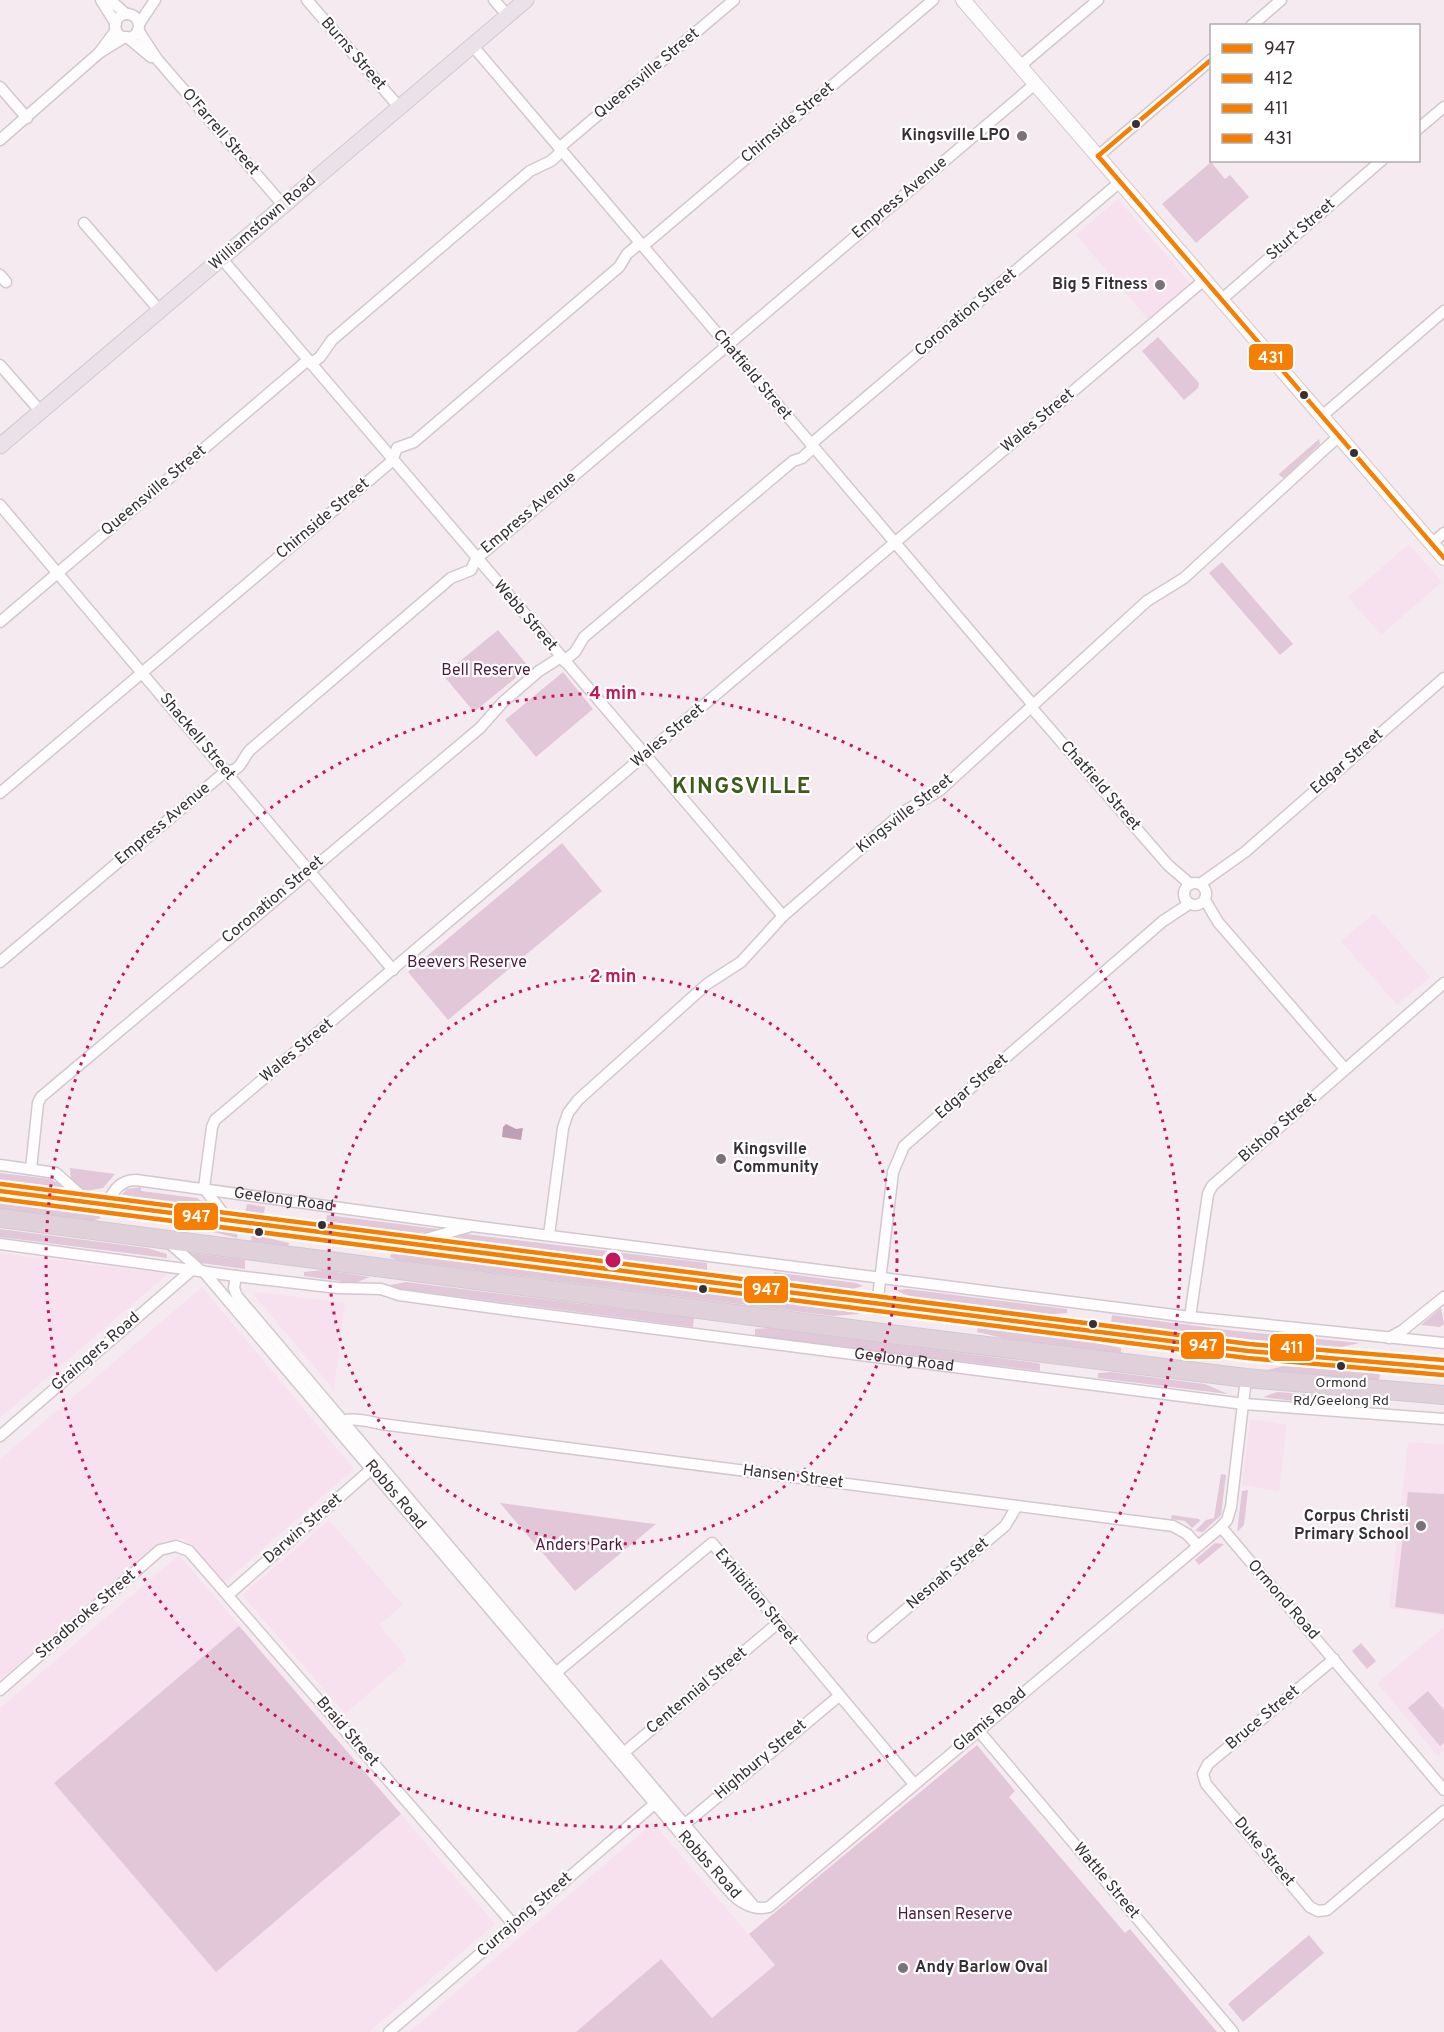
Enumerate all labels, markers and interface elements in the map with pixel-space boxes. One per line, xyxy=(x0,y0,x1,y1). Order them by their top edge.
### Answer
street label: Burns Street xyxy=(316,13,390,95)
street label: Queensville Street xyxy=(590,24,704,124)
legend xyxy=(1210,24,1420,162)
text: 947 xyxy=(1264,38,1295,61)
text: 412 xyxy=(1264,68,1293,91)
street label: Chirnside Street xyxy=(737,78,839,168)
street label: O'Farrell Street xyxy=(177,85,263,179)
text: 411 xyxy=(1264,98,1289,121)
unlabelled marker xyxy=(1130,118,1142,130)
place label: Kingsville LPO xyxy=(901,126,1010,146)
text: 431 xyxy=(1264,128,1293,151)
marker: Kingsville LPO xyxy=(1015,129,1029,143)
street label: Empress Avenue xyxy=(848,152,952,244)
street label: Williamstown Road xyxy=(205,171,321,275)
street label: Sturt Street xyxy=(1263,195,1339,265)
street label: Coronation Street xyxy=(911,265,1021,361)
place label: Big 5 Fitness xyxy=(1052,275,1148,295)
marker: Big 5 Fitness xyxy=(1153,278,1167,292)
street label: Chatfield Street xyxy=(708,325,796,425)
line badge: 431 xyxy=(1248,343,1294,371)
text: 431 xyxy=(1258,349,1284,369)
street label: Wales Street xyxy=(997,385,1079,457)
unlabelled marker xyxy=(1298,389,1310,401)
street label: Queensville Street xyxy=(97,441,211,541)
unlabelled marker xyxy=(1348,447,1360,459)
street label: Empress Avenue xyxy=(477,467,581,559)
street label: Chirnside Street xyxy=(272,474,374,564)
street label: Webb Street xyxy=(489,576,561,656)
park label: Bell Reserve xyxy=(441,661,531,681)
text: 4 min xyxy=(589,683,637,706)
street label: Shackell Street xyxy=(155,689,239,785)
street label: Wales Street xyxy=(627,700,709,772)
street label: Edgar Street xyxy=(1307,725,1387,799)
street label: Chatfield Street xyxy=(1056,737,1144,835)
street label: Kingsville Street xyxy=(853,770,957,858)
district label: KINGSVILLE xyxy=(672,774,812,801)
street label: Empress Avenue xyxy=(111,778,215,870)
street label: Coronation Street xyxy=(218,852,328,948)
park label: Beevers Reserve xyxy=(407,953,527,973)
text: 2 min xyxy=(589,966,637,989)
street label: Wales Street xyxy=(256,1015,338,1087)
street label: Edgar Street xyxy=(932,1050,1012,1124)
street label: Bishop Street xyxy=(1235,1089,1321,1167)
place label: Kingsville Community xyxy=(733,1140,819,1178)
marker: Kingsville Community xyxy=(714,1152,728,1166)
street label: Geelong Road xyxy=(232,1183,335,1217)
line badge: 947 xyxy=(173,1202,219,1231)
text: 947 xyxy=(182,1208,210,1228)
unlabelled marker xyxy=(316,1219,328,1231)
unlabelled marker xyxy=(253,1226,265,1238)
centre of rings xyxy=(603,1250,623,1270)
line badge: 947 xyxy=(743,1275,789,1304)
text: 947 xyxy=(752,1281,780,1301)
unlabelled marker xyxy=(697,1283,709,1295)
street label: Graingers Road xyxy=(48,1308,144,1396)
unlabelled marker xyxy=(1087,1318,1099,1330)
line badge: 947 xyxy=(1180,1331,1225,1360)
line badge: 411 xyxy=(1269,1333,1315,1362)
text: 947 xyxy=(1189,1337,1217,1357)
text: 411 xyxy=(1280,1339,1304,1359)
street label: Geelong Road xyxy=(853,1344,955,1377)
marker: Ormond Rd/Geelong Rd xyxy=(1335,1360,1347,1372)
place label: Ormond Rd/Geelong Rd xyxy=(1293,1375,1389,1410)
street label: Robbs Road xyxy=(360,1456,430,1534)
street label: Hansen Street xyxy=(742,1461,844,1493)
street label: Darwin Street xyxy=(260,1489,346,1569)
place label: Corpus Christi Primary School xyxy=(1294,1507,1409,1545)
marker: Corpus Christi Primary School xyxy=(1414,1519,1428,1533)
street label: Nesnah Street xyxy=(903,1534,993,1614)
park label: Anders Park xyxy=(535,1536,623,1556)
street label: Exhibition Street xyxy=(710,1545,802,1649)
street label: Ormond Road xyxy=(1243,1556,1323,1644)
street label: Stradbroke Street xyxy=(32,1566,140,1664)
street label: Centennial Street xyxy=(643,1643,751,1739)
street label: Bruce Street xyxy=(1222,1681,1304,1755)
street label: Glamis Road xyxy=(949,1683,1031,1757)
street label: Braid Street xyxy=(311,1693,383,1771)
street label: Highbury Street xyxy=(711,1716,811,1804)
street label: Duke Street xyxy=(1229,1813,1299,1891)
street label: Robbs Road xyxy=(673,1827,745,1903)
street label: Wattle Street xyxy=(1068,1839,1144,1923)
street label: Currajong Street xyxy=(473,1868,577,1962)
park label: Hansen Reserve xyxy=(897,1905,1013,1925)
place label: Andy Barlow Oval xyxy=(915,1958,1048,1978)
marker: Andy Barlow Oval xyxy=(896,1961,910,1975)

